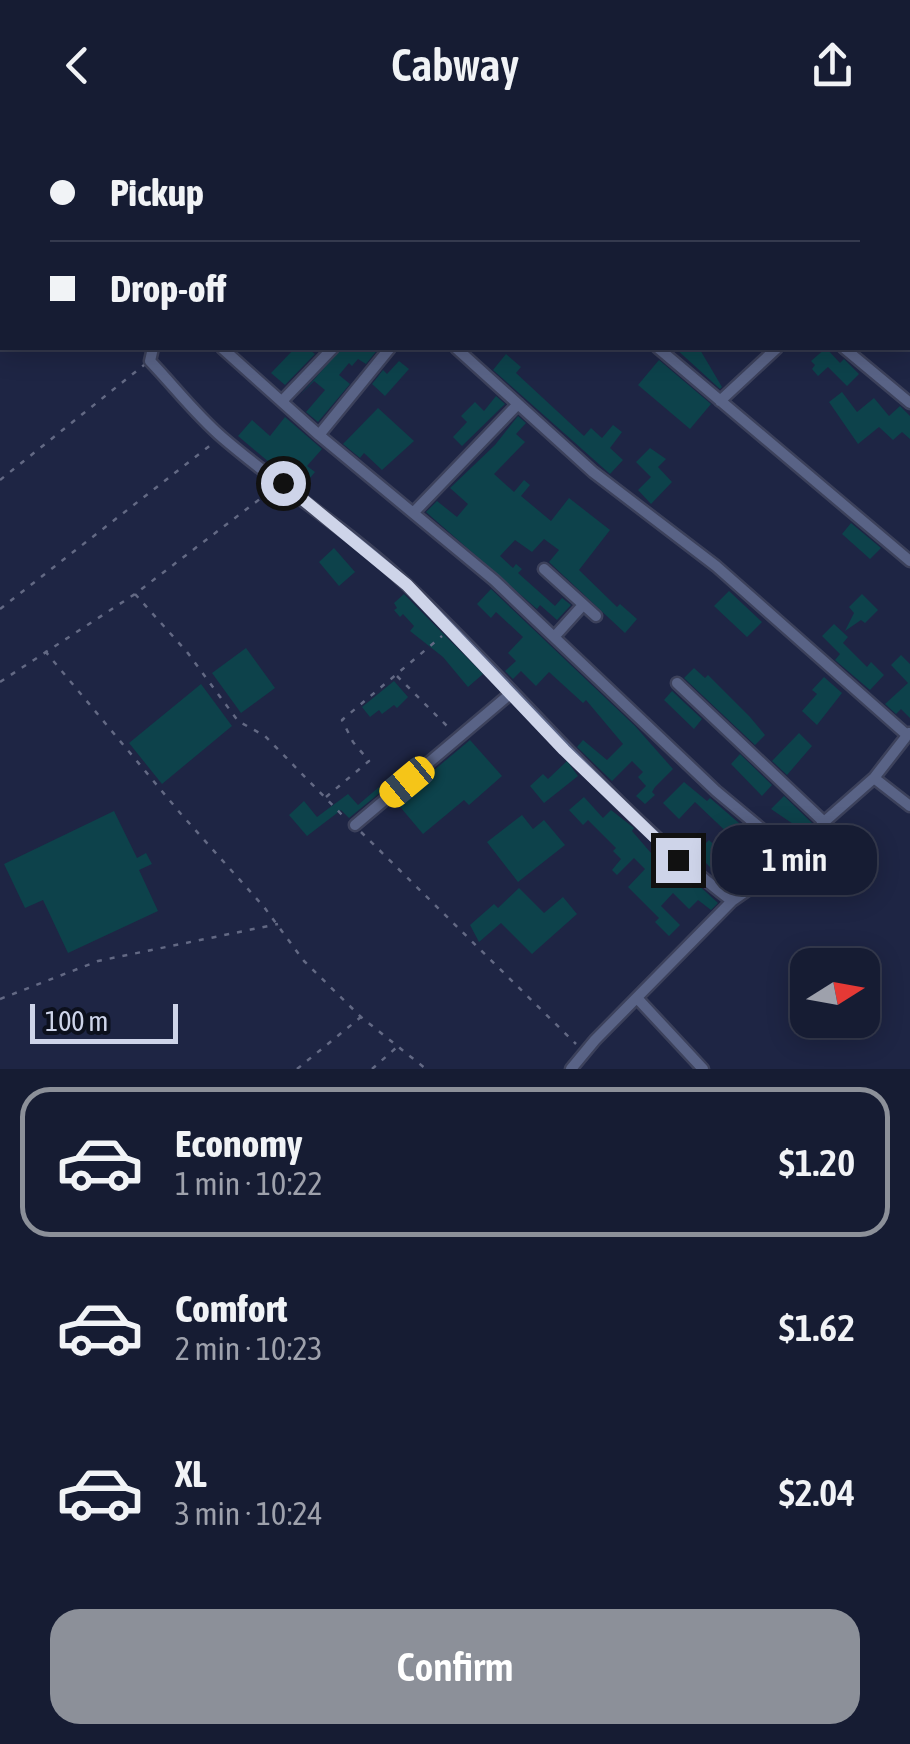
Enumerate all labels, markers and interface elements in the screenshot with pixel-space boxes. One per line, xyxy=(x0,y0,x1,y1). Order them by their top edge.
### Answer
icon: back xyxy=(50,38,105,93)
icon: share xyxy=(805,38,860,93)
text: Cabway xyxy=(391,39,519,91)
text: Pickup xyxy=(110,171,204,214)
text: Drop-off xyxy=(110,267,226,310)
route start xyxy=(261,461,306,506)
car xyxy=(374,751,440,813)
callout: 1 min xyxy=(713,825,878,895)
route end xyxy=(656,838,701,883)
text: 1 min xyxy=(762,841,827,878)
north arrow xyxy=(790,948,880,1038)
map controls xyxy=(790,948,880,1038)
scale bar xyxy=(30,999,178,1044)
text: 100 m xyxy=(45,1005,108,1037)
icon: car xyxy=(55,1117,145,1207)
text: Economy xyxy=(175,1122,302,1165)
text: $1.20 xyxy=(779,1141,855,1184)
text: 1 min · 10:22 xyxy=(175,1165,322,1202)
icon: car xyxy=(55,1282,145,1372)
text: Comfort xyxy=(175,1287,287,1330)
text: $1.62 xyxy=(779,1306,855,1349)
text: 2 min · 10:23 xyxy=(175,1330,322,1367)
icon: car xyxy=(55,1447,145,1537)
text: XL xyxy=(175,1452,207,1495)
text: $2.04 xyxy=(779,1471,855,1514)
text: 3 min · 10:24 xyxy=(175,1495,322,1532)
button: Confirm xyxy=(50,1609,860,1724)

